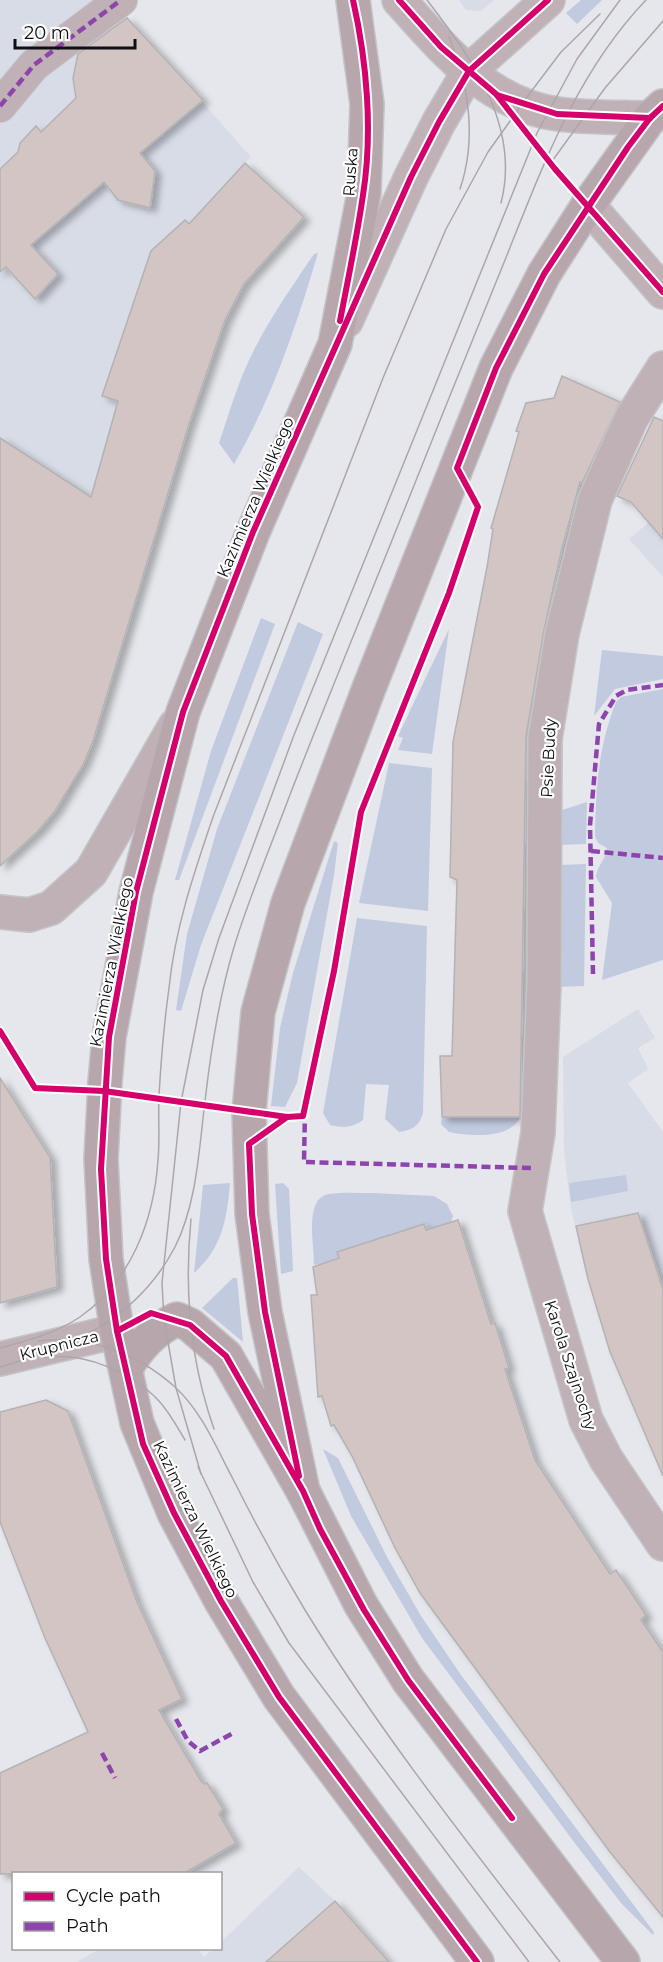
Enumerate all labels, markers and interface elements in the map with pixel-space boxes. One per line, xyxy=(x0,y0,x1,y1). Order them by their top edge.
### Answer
scale bar xyxy=(15,12,135,50)
text: 20 m xyxy=(24,22,70,44)
street label: Ruska xyxy=(339,147,362,197)
street label: Kazimierza Wielkiego xyxy=(213,414,298,580)
street label: Psie Budy xyxy=(537,717,560,798)
street label: Kazimierza Wielkiego xyxy=(86,876,137,1049)
street label: Karola Szajnochy xyxy=(541,1298,601,1433)
street label: Krupnicza xyxy=(18,1326,101,1364)
street label: Kazimierza Wielkiego xyxy=(149,1438,242,1601)
legend xyxy=(12,1872,222,1950)
text: Cycle path xyxy=(66,1885,161,1907)
text: Path xyxy=(66,1915,109,1937)

